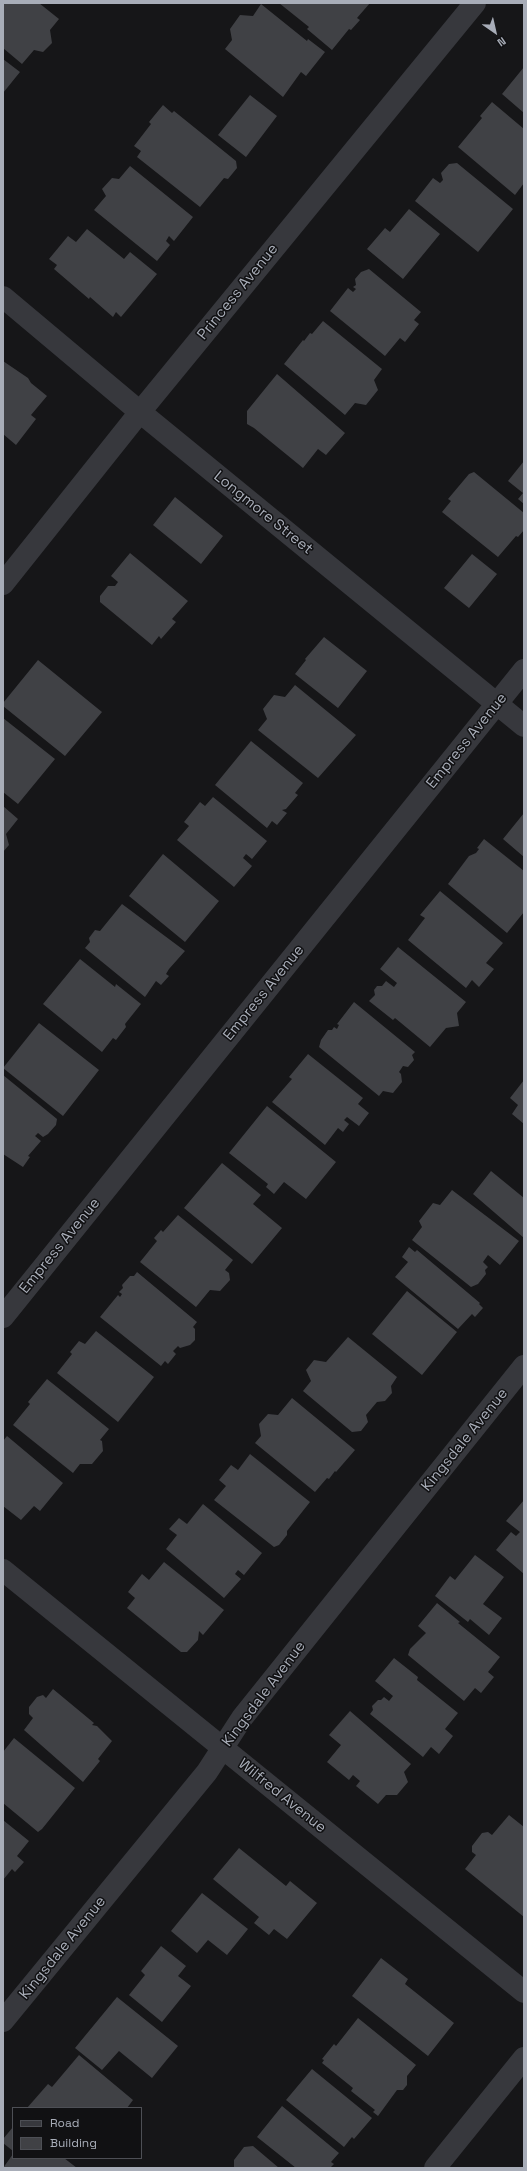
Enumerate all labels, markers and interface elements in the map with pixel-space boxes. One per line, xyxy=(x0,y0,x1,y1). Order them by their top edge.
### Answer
north arrow xyxy=(475,12,515,52)
text: N xyxy=(495,34,509,50)
street label: Princess Avenue xyxy=(194,240,282,344)
street label: Longmore Street xyxy=(210,468,316,558)
street label: Empress Avenue xyxy=(423,690,511,792)
street label: Empress Avenue xyxy=(220,942,308,1044)
street label: Empress Avenue xyxy=(16,1195,104,1297)
street label: Kingsdale Avenue xyxy=(418,1385,512,1495)
street label: Kingsdale Avenue xyxy=(219,1638,309,1750)
street label: Wilfred Avenue xyxy=(234,1755,330,1837)
street label: Kingsdale Avenue xyxy=(16,1893,110,2003)
legend xyxy=(12,2107,142,2159)
text: Road xyxy=(50,2115,79,2131)
text: Building xyxy=(50,2135,97,2151)

